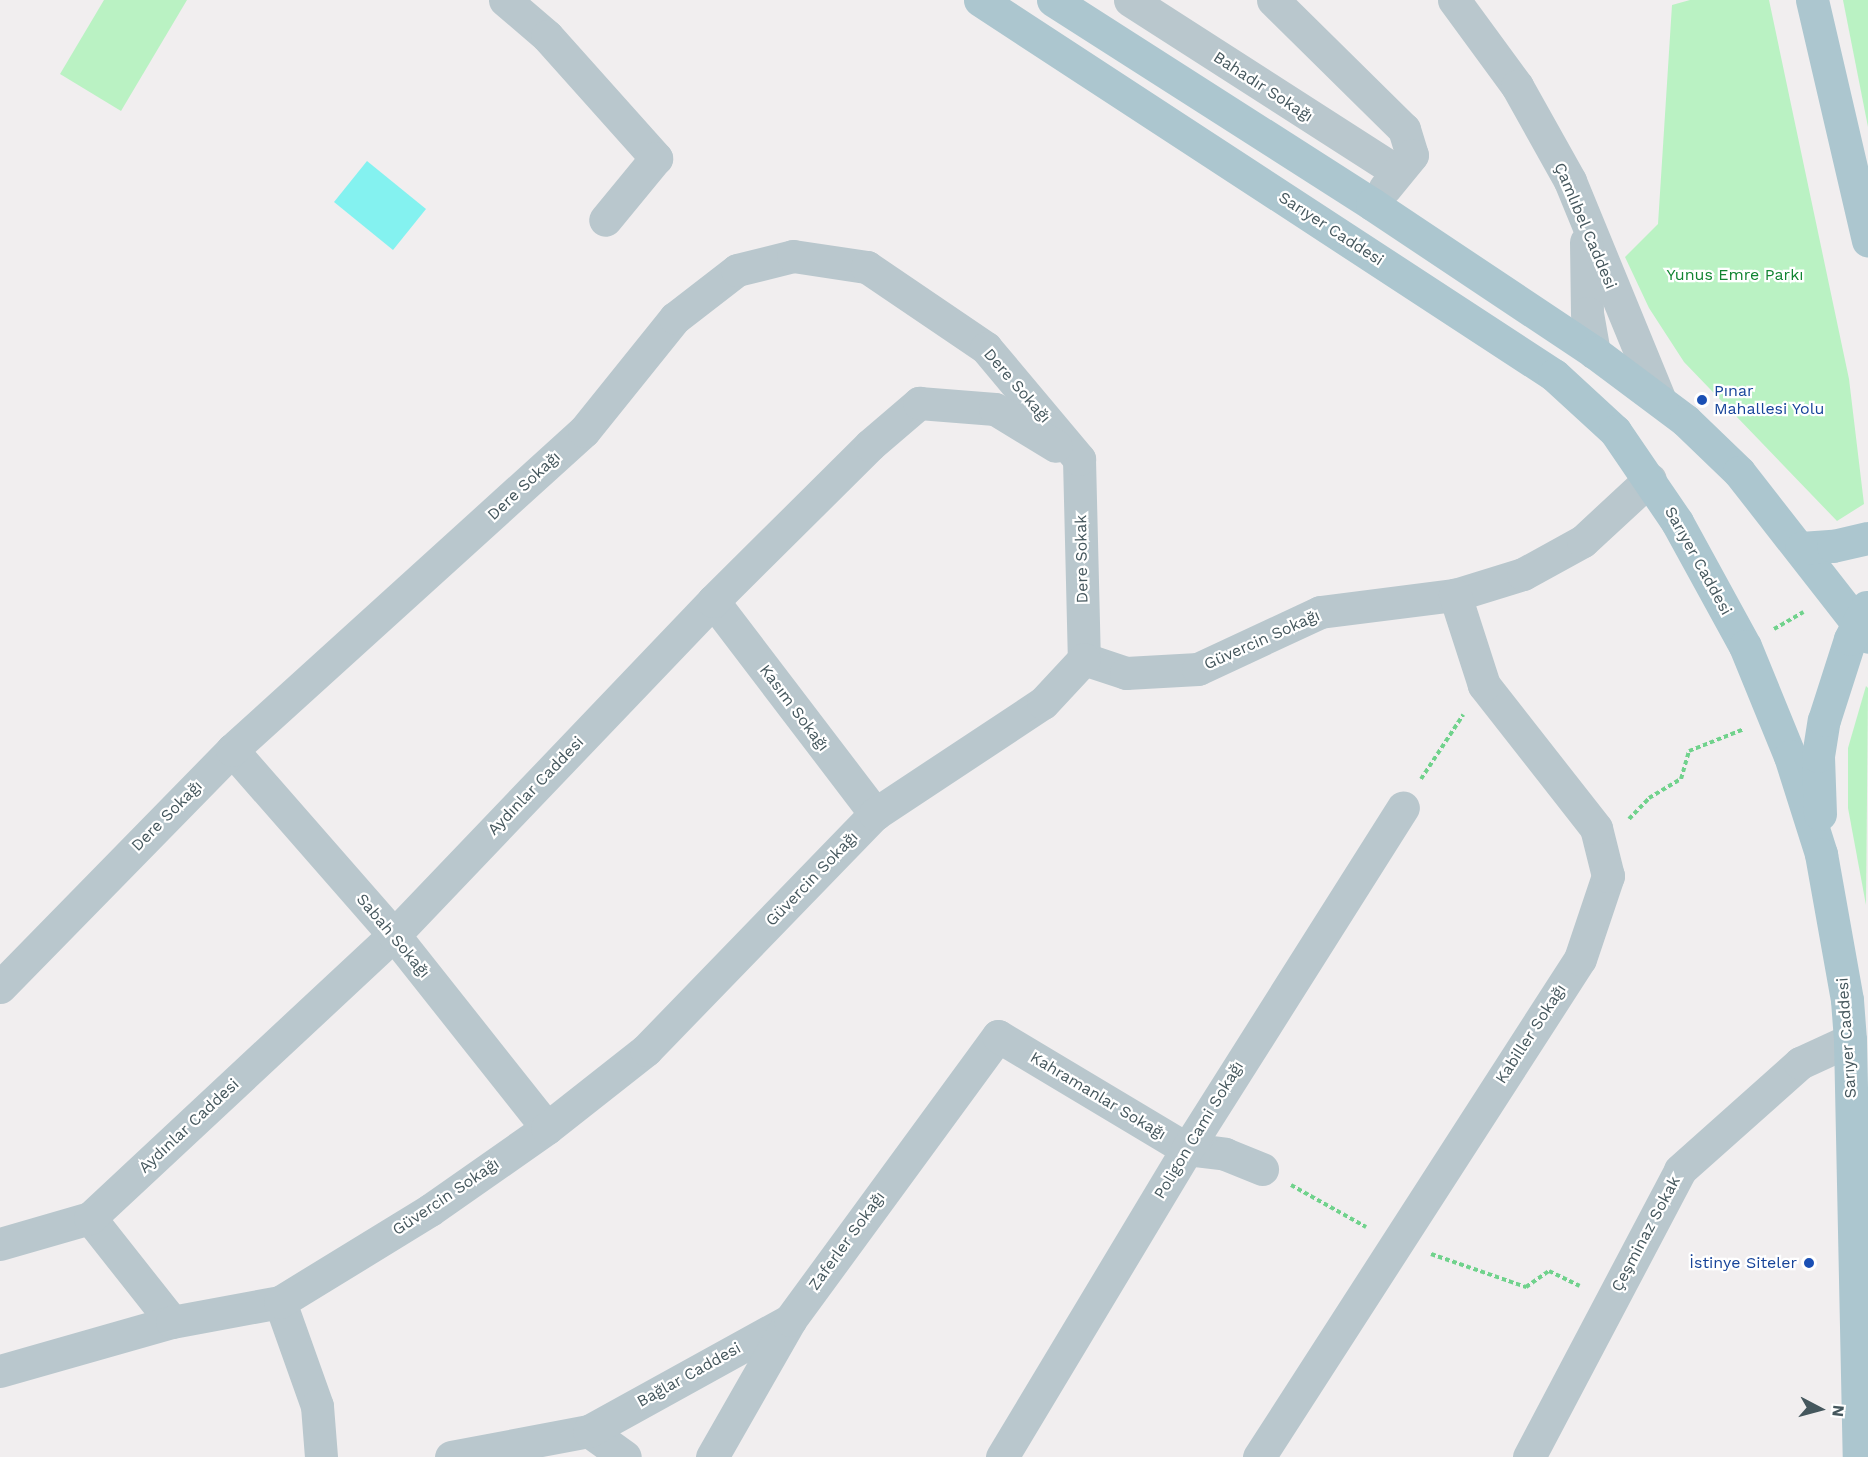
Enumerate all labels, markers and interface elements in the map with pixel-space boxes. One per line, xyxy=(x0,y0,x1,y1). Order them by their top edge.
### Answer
street label: Bahadır Sokağı xyxy=(1209,48,1317,126)
street label: Çamlıbel Caddesi xyxy=(1550,160,1620,292)
street label: Sarıyer Caddesi xyxy=(1275,188,1387,270)
park label: Yunus Emre Parkı xyxy=(1667,265,1803,285)
street label: Dere Sokağı xyxy=(979,345,1055,427)
place label: Pınar Mahallesi Yolu xyxy=(1714,381,1825,419)
marker: Pınar Mahallesi Yolu xyxy=(1695,393,1709,407)
street label: Dere Sokağı xyxy=(484,447,564,525)
street label: Sarıyer Caddesi xyxy=(1660,503,1736,619)
street label: Dere Sokak xyxy=(1072,515,1092,603)
street label: Güvercin Sokağı xyxy=(1201,606,1323,674)
street label: Kasım Sokağı xyxy=(755,661,833,755)
street label: Aydınlar Caddesi xyxy=(484,733,588,839)
street label: Dere Sokağı xyxy=(128,777,206,855)
street label: Güvercin Sokağı xyxy=(762,828,862,930)
street label: Sabah Sokağı xyxy=(352,890,434,982)
street label: Sarıyer Caddesi xyxy=(1833,977,1861,1099)
street label: Kabiller Sokağı xyxy=(1492,980,1570,1088)
street label: Kahramanlar Sokağı xyxy=(1026,1048,1170,1144)
street label: Poligon Cami Sokağı xyxy=(1150,1058,1248,1202)
street label: Aydınlar Caddesi xyxy=(135,1075,243,1177)
street label: Güvercin Sokağı xyxy=(389,1154,503,1240)
street label: Çeşminaz Sokak xyxy=(1607,1173,1685,1295)
street label: Zaferler Sokağı xyxy=(805,1188,889,1294)
place label: İstinye Siteler xyxy=(1689,1253,1797,1273)
marker: İstinye Siteler xyxy=(1802,1256,1816,1270)
street label: Bağlar Caddesi xyxy=(634,1338,744,1412)
north arrow xyxy=(1790,1379,1850,1439)
text: N xyxy=(1828,1404,1848,1418)

